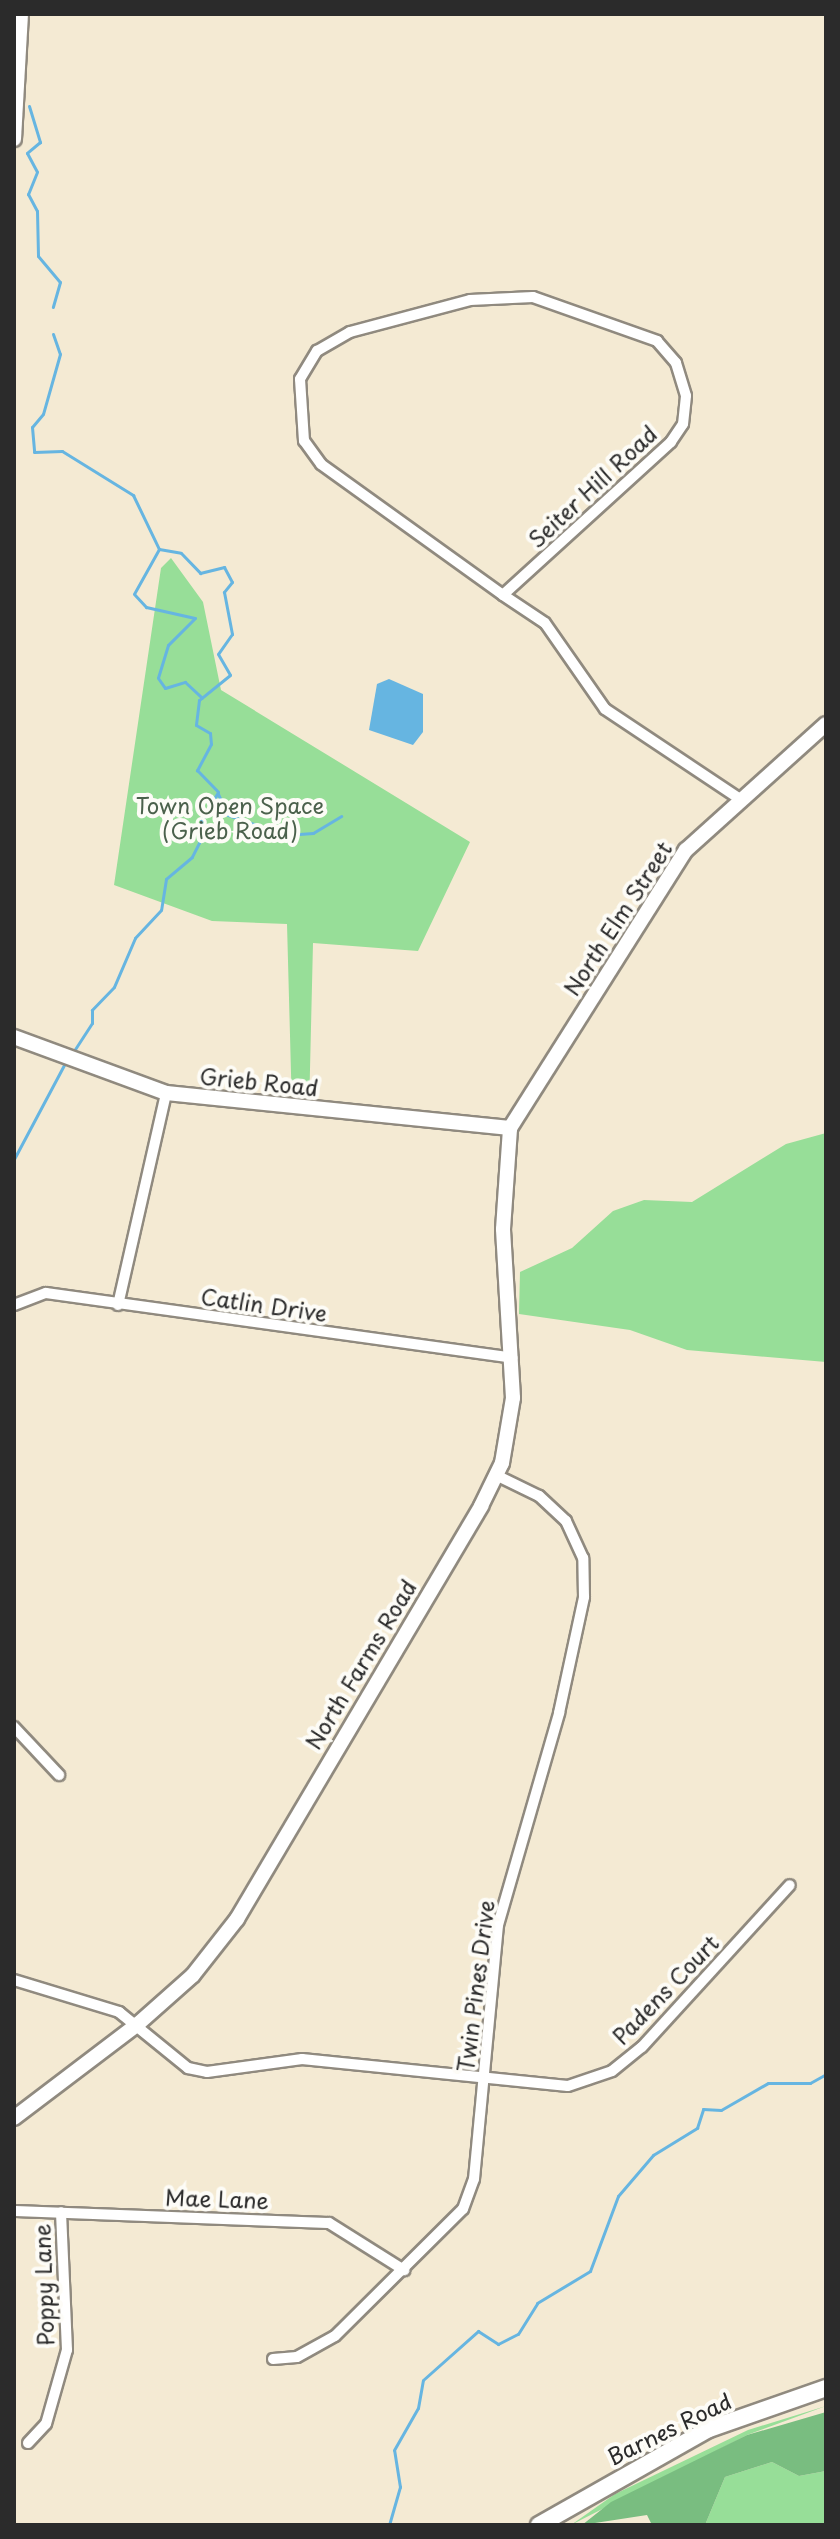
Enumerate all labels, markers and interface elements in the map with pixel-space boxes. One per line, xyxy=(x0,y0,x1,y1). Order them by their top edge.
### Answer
street label: Seiter Hill Road xyxy=(522,420,662,552)
park label: Town Open Space (Grieb Road) xyxy=(136,791,324,842)
street label: North Elm Street xyxy=(557,835,677,1001)
street label: Grieb Road xyxy=(199,1062,319,1100)
street label: Catlin Drive xyxy=(199,1282,329,1326)
street label: North Farms Road xyxy=(298,1574,422,1754)
street label: Twin Pines Drive xyxy=(451,1898,499,2074)
street label: Padens Court xyxy=(607,1929,723,2049)
street label: Mae Lane xyxy=(165,2183,269,2213)
street label: Poppy Lane xyxy=(28,2223,58,2347)
street label: Barnes Road xyxy=(603,2387,735,2469)

